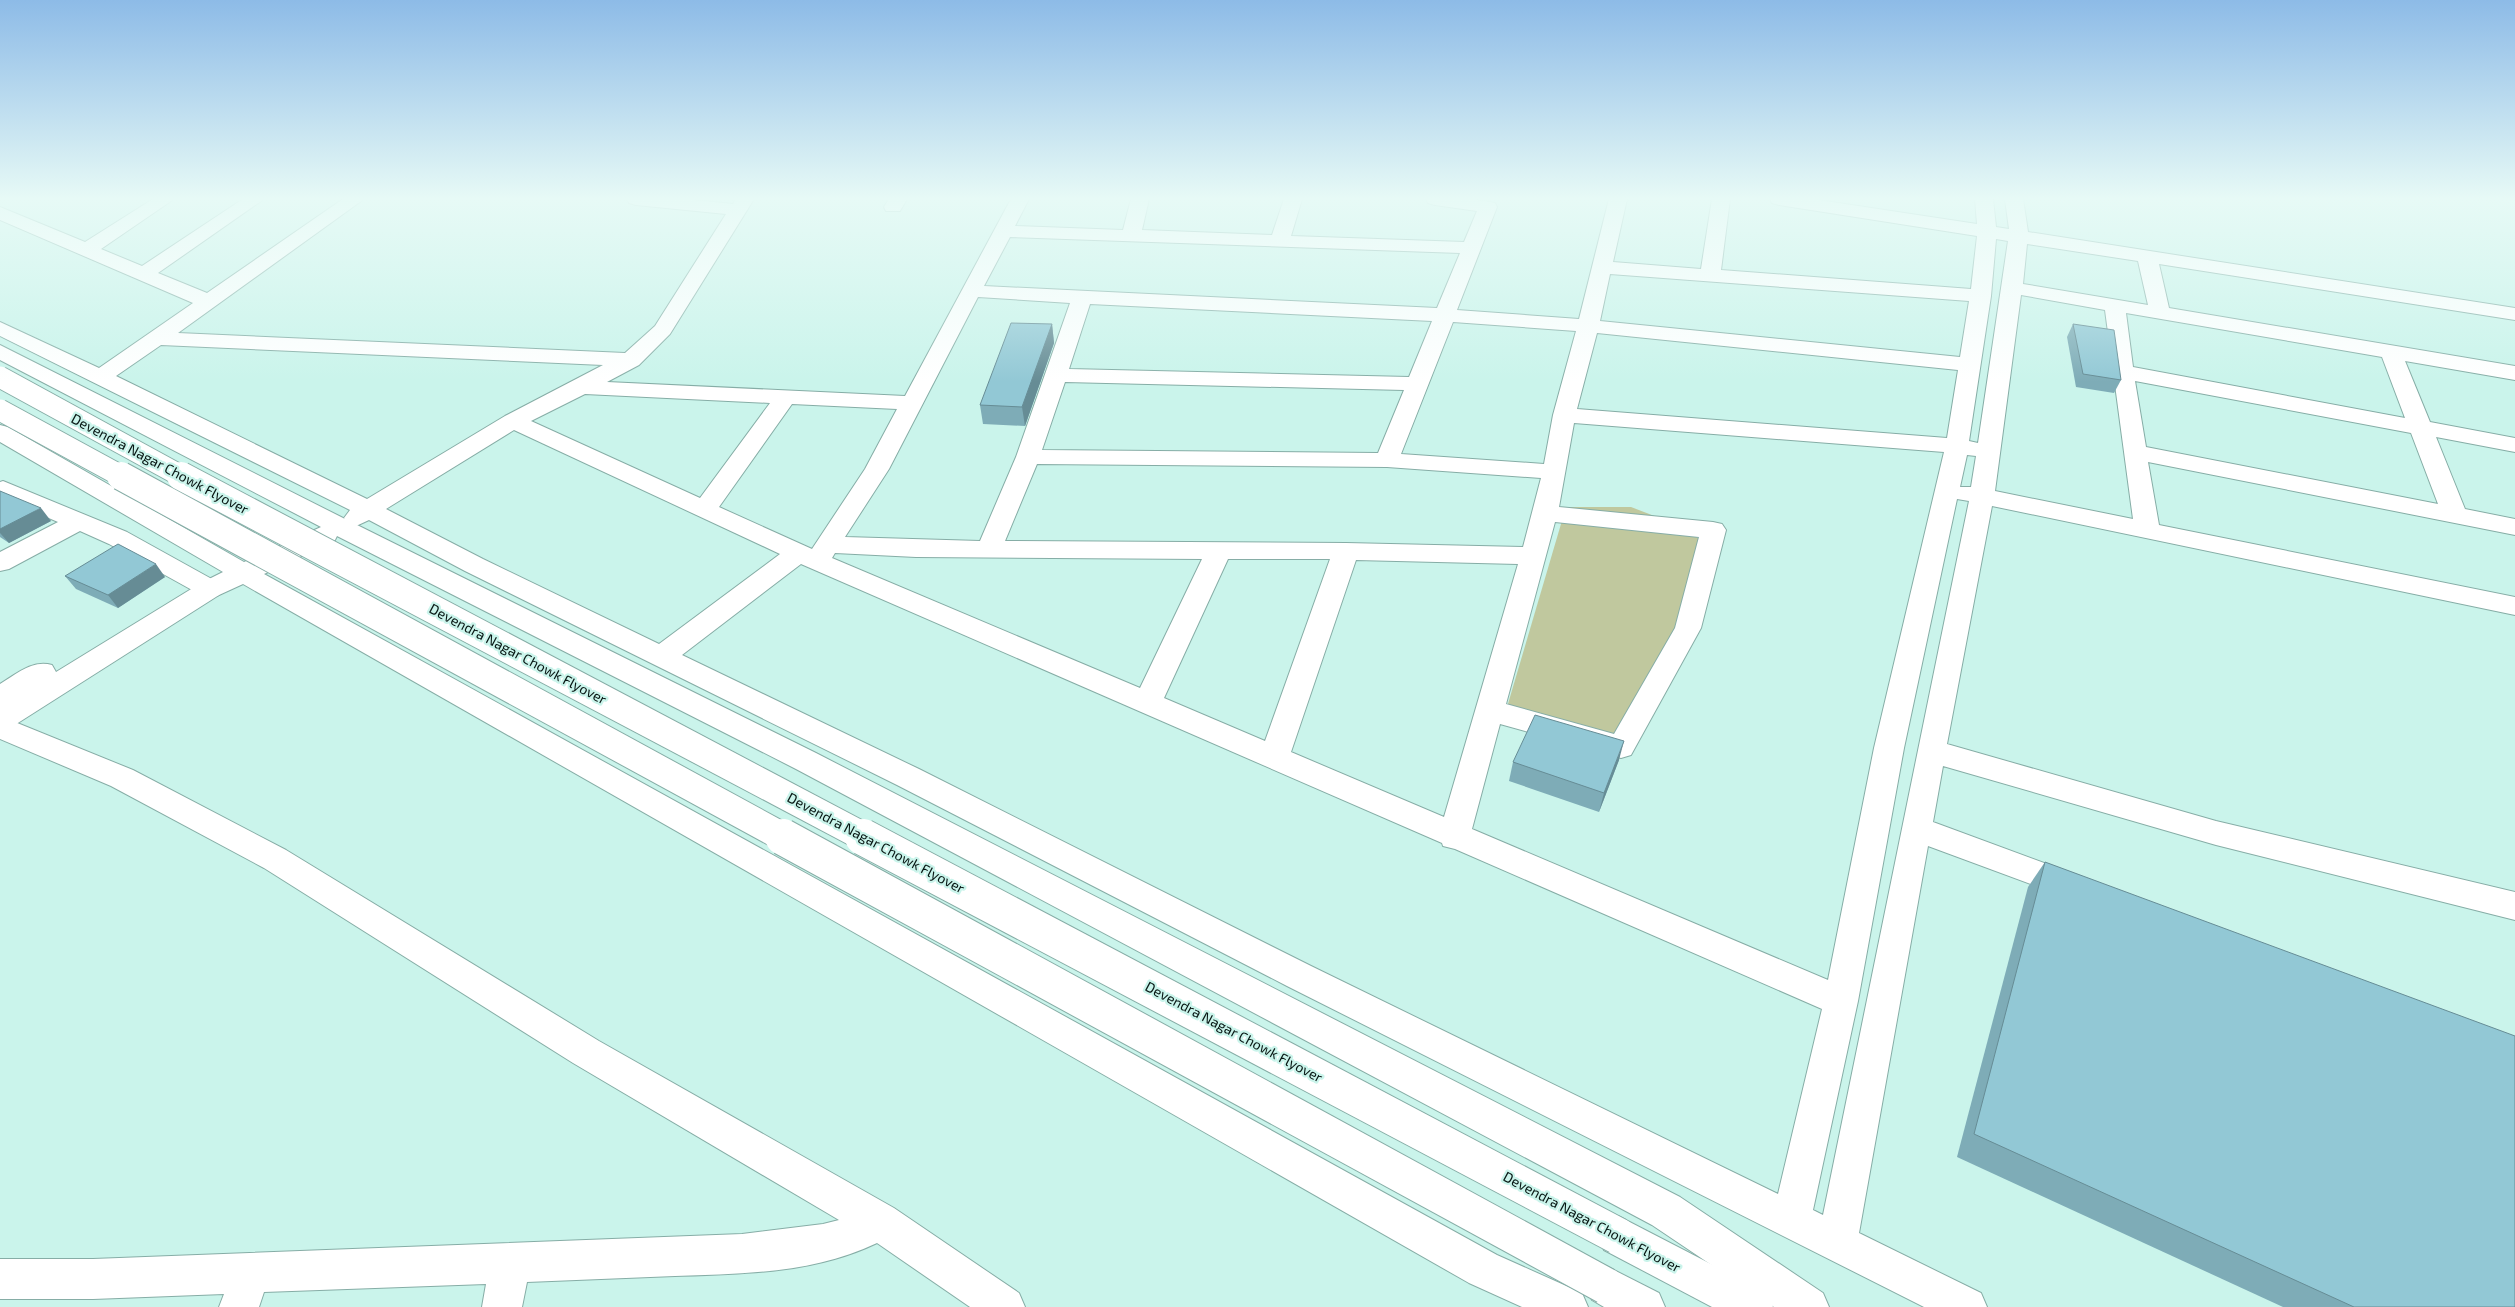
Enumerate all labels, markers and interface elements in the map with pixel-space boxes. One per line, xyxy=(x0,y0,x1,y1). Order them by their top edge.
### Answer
street label: Devendra Nagar Chowk Flyover xyxy=(69,409,252,518)
street label: Devendra Nagar Chowk Flyover xyxy=(427,599,610,708)
street label: Devendra Nagar Chowk Flyover xyxy=(785,788,968,897)
street label: Devendra Nagar Chowk Flyover xyxy=(1143,977,1326,1086)
street label: Devendra Nagar Chowk Flyover xyxy=(1501,1167,1684,1276)

